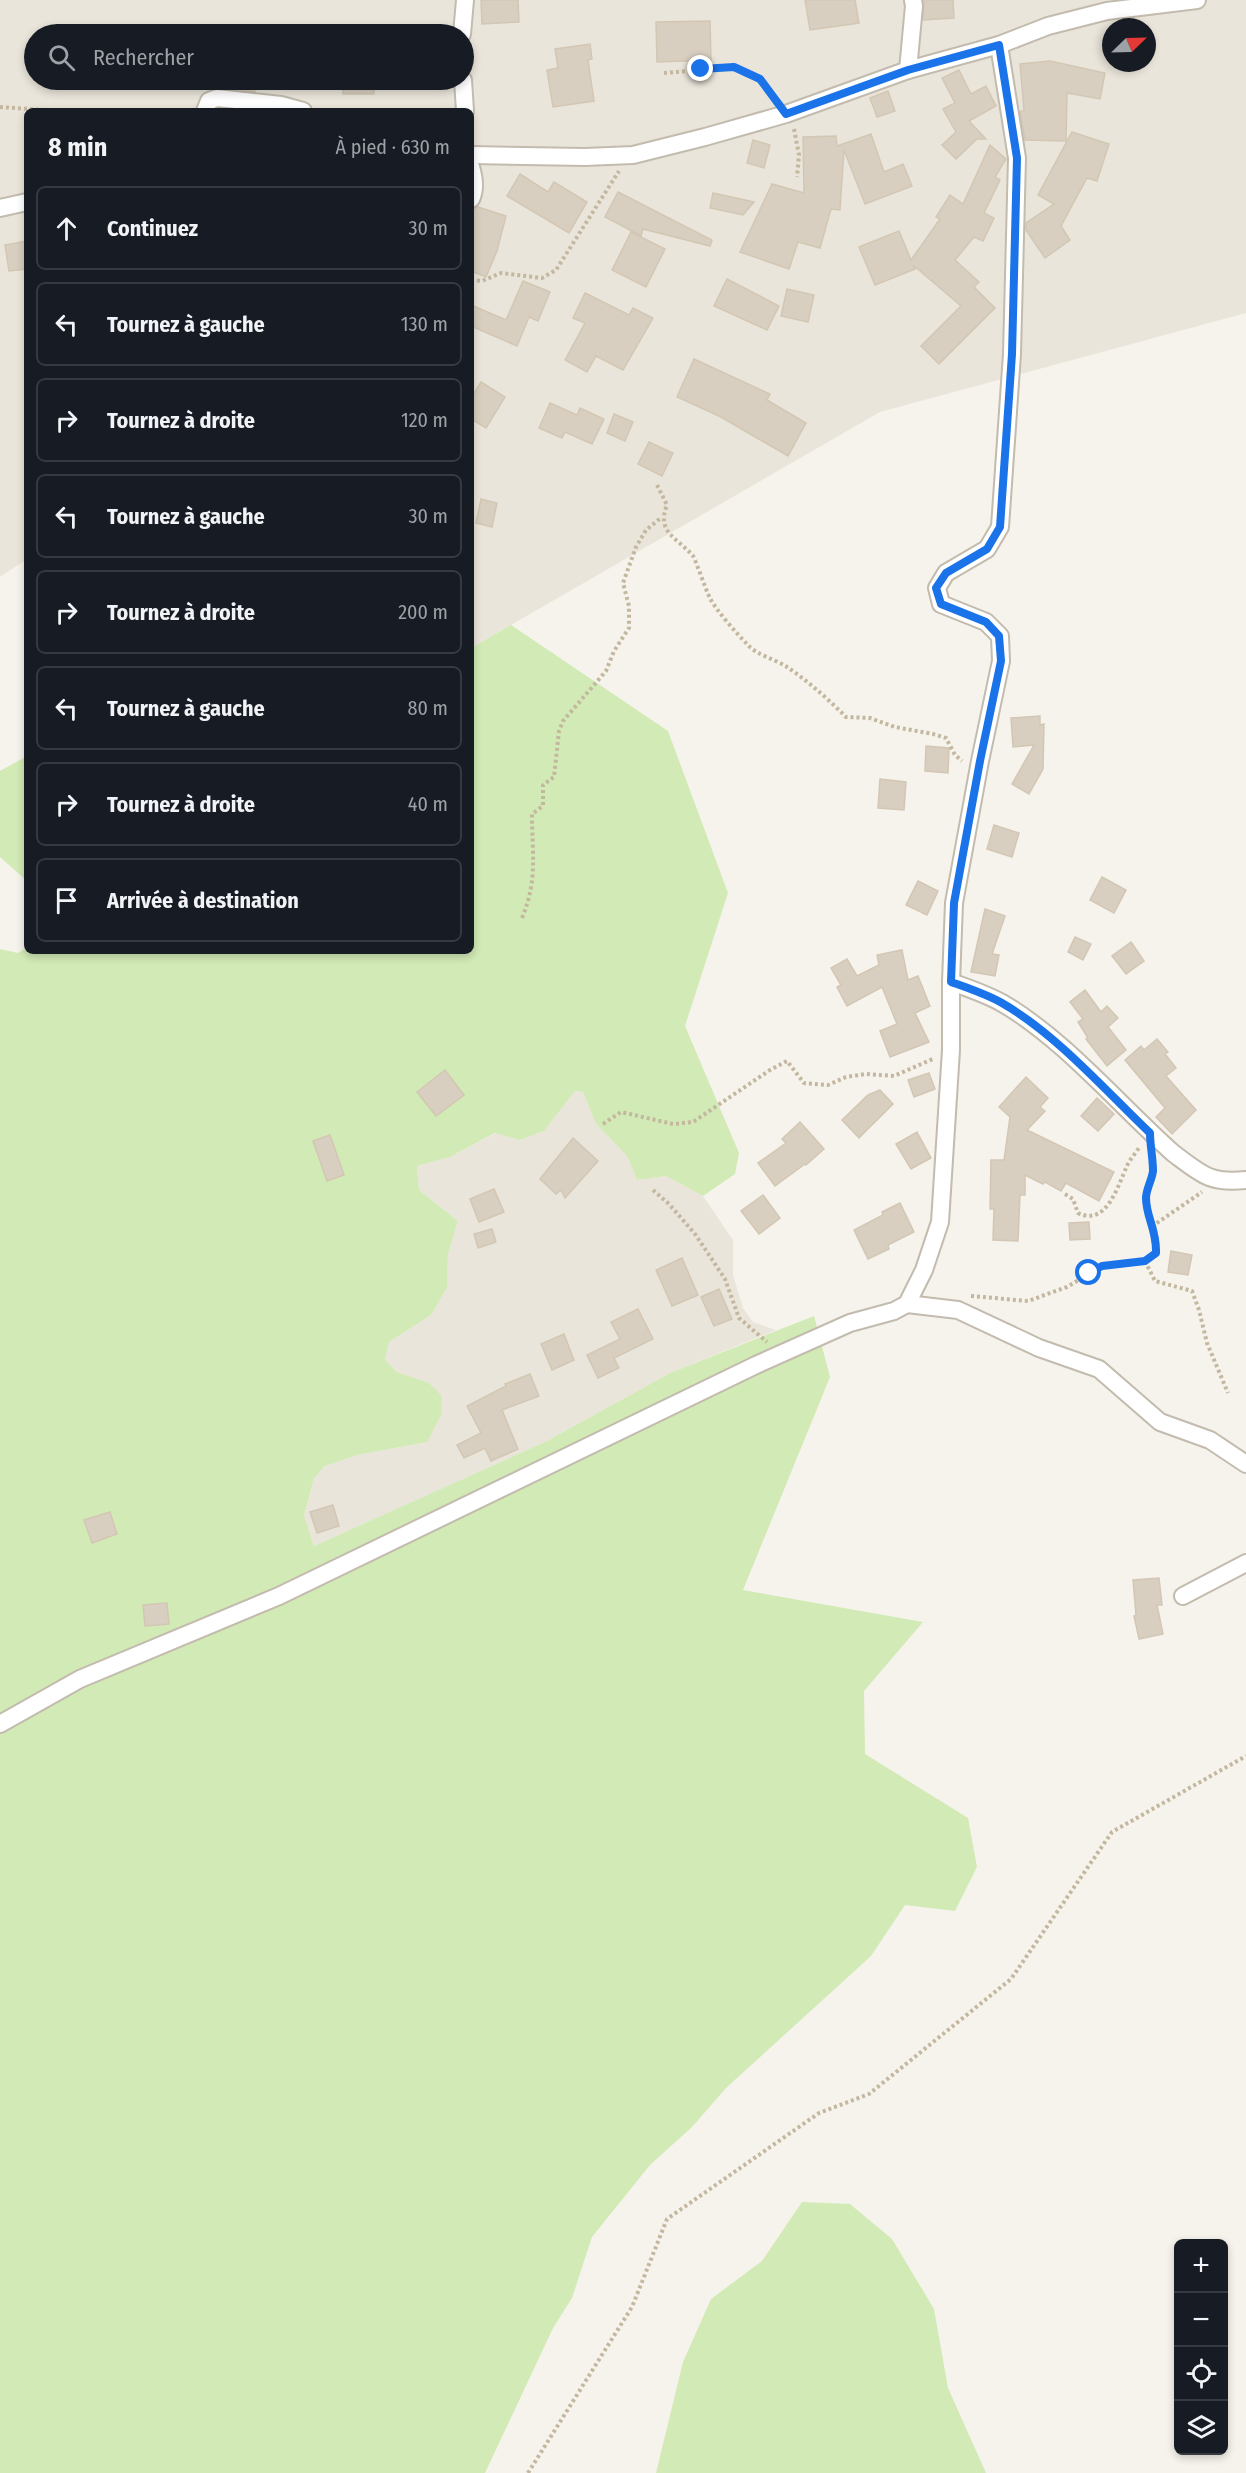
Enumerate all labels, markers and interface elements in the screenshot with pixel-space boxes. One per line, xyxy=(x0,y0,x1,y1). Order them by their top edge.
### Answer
north arrow xyxy=(1102,18,1156,72)
search box xyxy=(24,24,474,90)
icon: search xyxy=(45,41,78,74)
text: Rechercher xyxy=(93,44,194,71)
route end xyxy=(687,55,713,81)
text: 8 min xyxy=(48,132,107,163)
text: À pied · 630 m xyxy=(336,135,450,159)
icon: ahead xyxy=(50,212,83,245)
text: Continuez xyxy=(107,215,198,242)
text: 30 m xyxy=(408,216,448,240)
icon: left xyxy=(50,308,83,341)
text: Tournez à gauche xyxy=(107,311,265,338)
text: 130 m xyxy=(401,312,448,336)
icon: right xyxy=(50,404,83,437)
text: Tournez à droite xyxy=(107,407,255,434)
text: 120 m xyxy=(401,408,448,432)
icon: left xyxy=(50,500,83,533)
text: Tournez à gauche xyxy=(107,503,265,530)
text: 30 m xyxy=(408,504,448,528)
icon: right xyxy=(50,596,83,629)
text: Tournez à droite xyxy=(107,599,255,626)
text: 200 m xyxy=(398,600,448,624)
icon: left xyxy=(50,692,83,725)
text: Tournez à gauche xyxy=(107,695,265,722)
text: 80 m xyxy=(408,696,448,720)
icon: right xyxy=(50,788,83,821)
text: Tournez à droite xyxy=(107,791,255,818)
text: 40 m xyxy=(408,792,448,816)
icon: arrive xyxy=(50,884,83,917)
text: Arrivée à destination xyxy=(107,887,299,914)
route start xyxy=(1075,1259,1101,1285)
map controls xyxy=(1174,2239,1228,2455)
button: + xyxy=(1174,2239,1228,2293)
button: − xyxy=(1174,2293,1228,2347)
button: locate xyxy=(1174,2347,1228,2401)
button: layers xyxy=(1174,2401,1228,2455)

